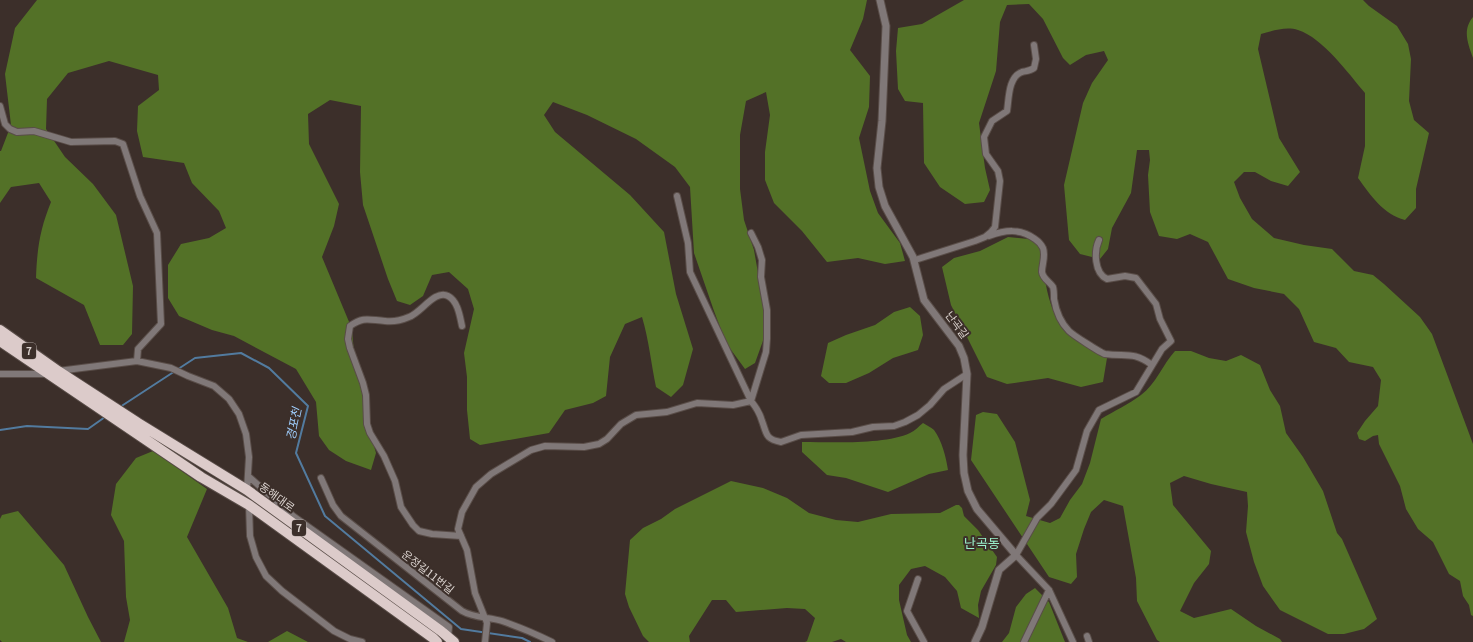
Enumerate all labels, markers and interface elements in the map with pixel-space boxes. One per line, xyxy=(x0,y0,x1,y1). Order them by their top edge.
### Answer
street label: 난곡길 xyxy=(942,307,973,341)
road number: 7 xyxy=(22,343,36,359)
water label: 경포천 xyxy=(281,404,305,442)
street label: 동해대로 xyxy=(257,478,299,515)
road number: 7 xyxy=(292,520,306,536)
district label: 난곡동 xyxy=(964,533,1000,552)
street label: 운정길11번길 xyxy=(399,546,458,597)

